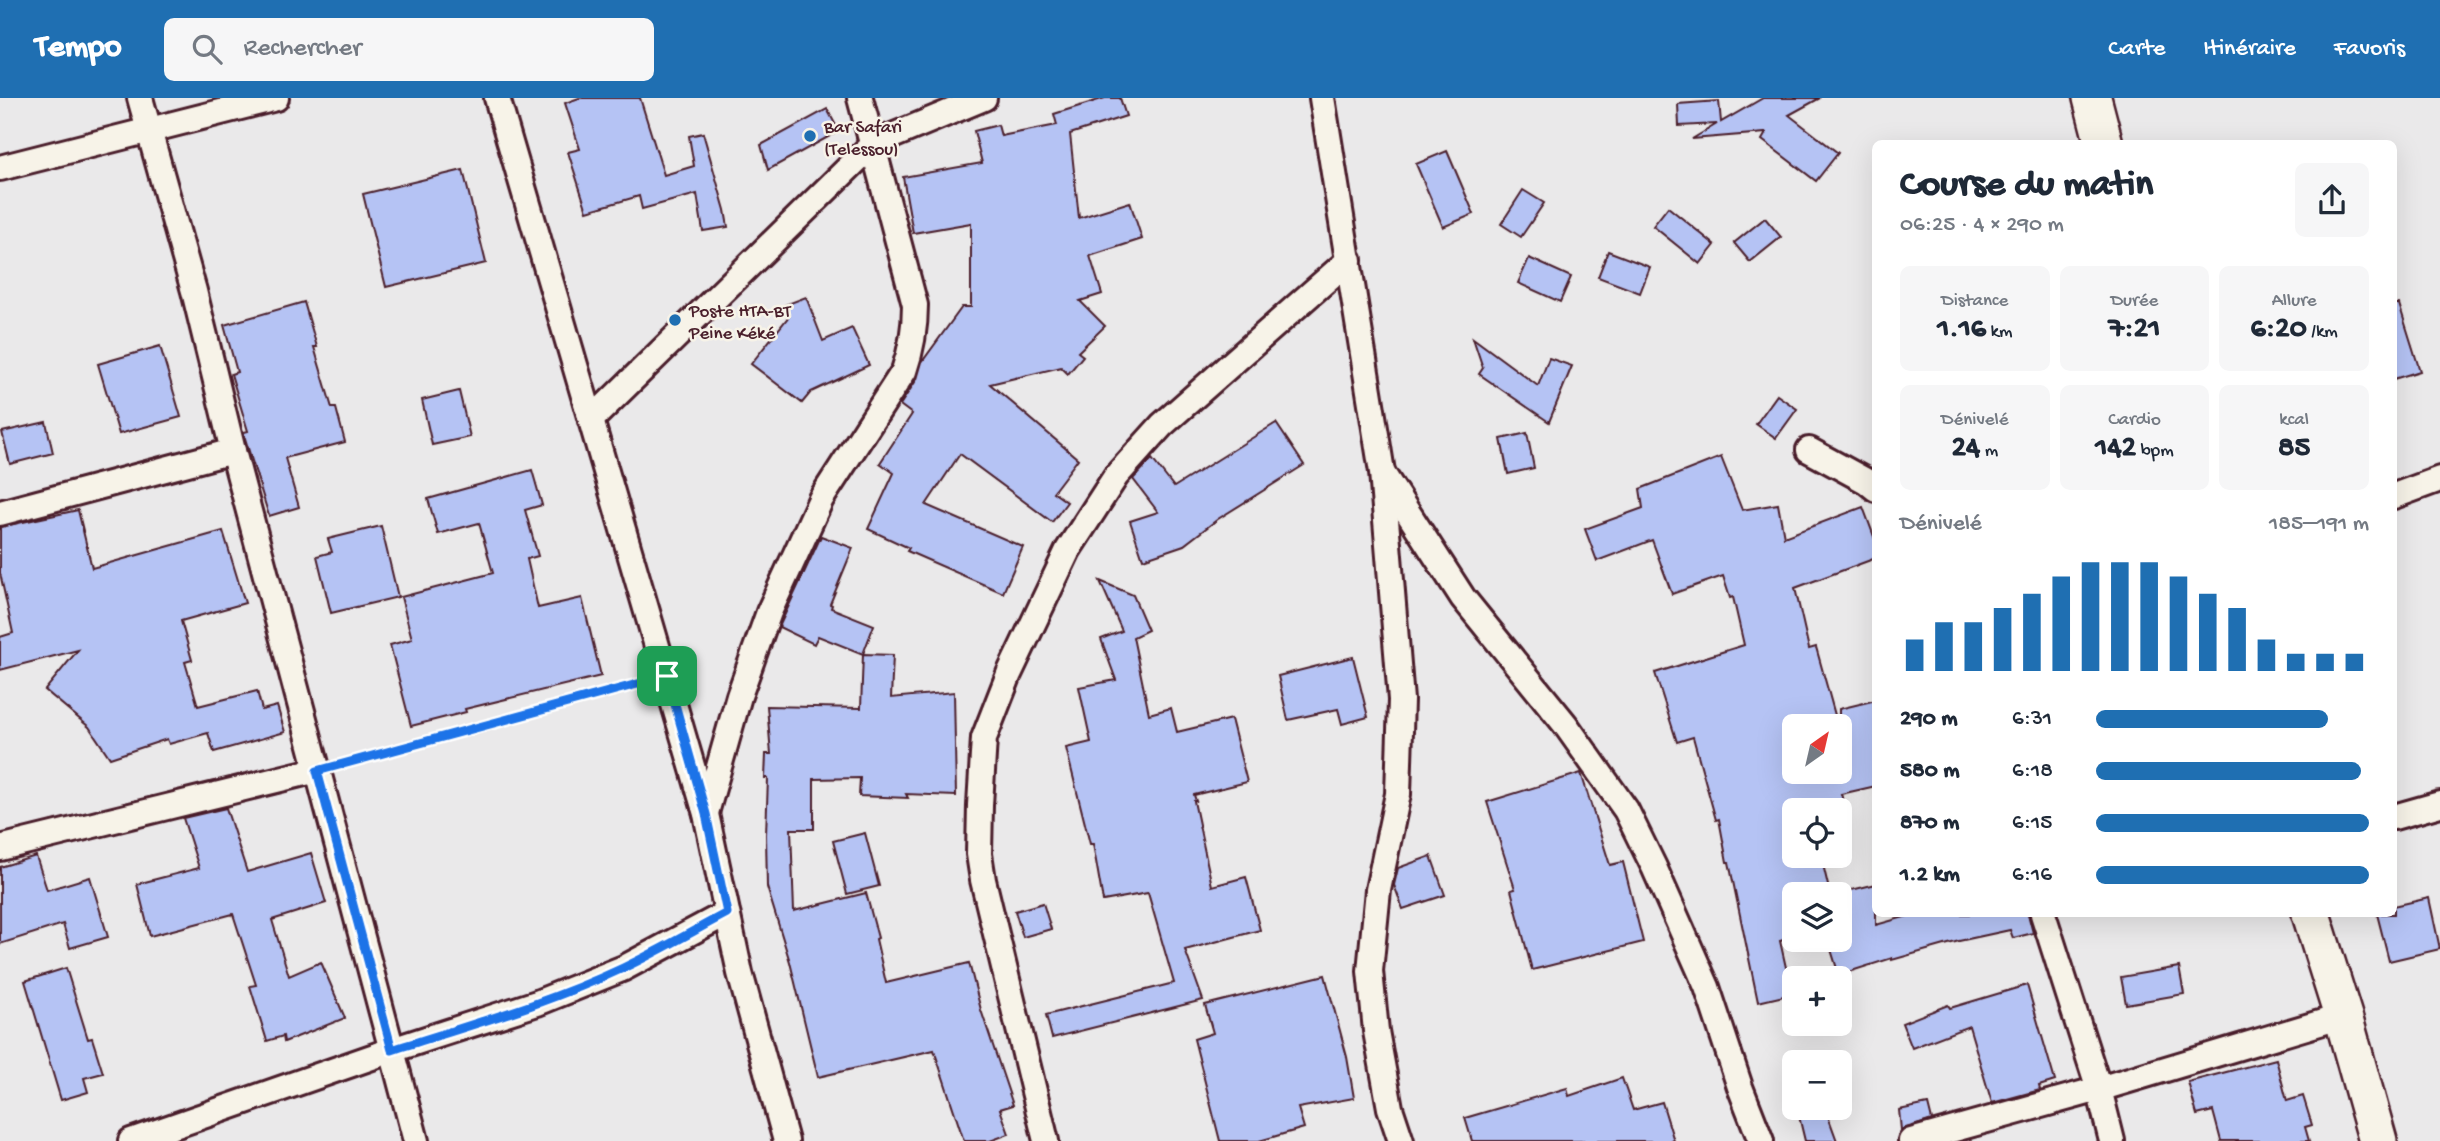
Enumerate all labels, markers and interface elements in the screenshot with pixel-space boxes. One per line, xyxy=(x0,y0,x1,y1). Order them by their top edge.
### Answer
search box xyxy=(164,18,654,81)
text: Tempo xyxy=(35,30,122,68)
icon: search xyxy=(188,30,226,68)
text: Rechercher xyxy=(244,34,361,65)
text: Carte xyxy=(2108,35,2165,64)
text: Itinéraire xyxy=(2203,35,2296,64)
text: Favoris xyxy=(2334,35,2405,64)
place label: Bar Safari (Telessou) xyxy=(823,117,902,162)
marker: Bar Safari (Telessou) xyxy=(802,128,818,144)
button: share xyxy=(2295,163,2369,237)
text: Course du matin xyxy=(1900,164,2153,208)
text: 06:25 · 4 × 290 m xyxy=(1900,212,2064,239)
text: Distance xyxy=(1941,290,2008,313)
text: Durée xyxy=(2111,290,2158,313)
text: Allure xyxy=(2272,290,2317,313)
place label: Poste HTA-BT Peine Kéké xyxy=(688,301,791,346)
marker: Poste HTA-BT Peine Kéké xyxy=(667,312,683,328)
text: 1.16 xyxy=(1937,313,1986,348)
text: 7:21 xyxy=(2109,313,2160,348)
text: 6:20 xyxy=(2250,313,2307,348)
text: km xyxy=(1986,321,2012,344)
text: /km xyxy=(2307,321,2338,344)
text: Dénivelé xyxy=(1941,409,2009,432)
text: Cardio xyxy=(2108,409,2161,432)
text: kcal xyxy=(2279,409,2309,432)
text: 24 xyxy=(1951,432,1980,467)
text: 142 xyxy=(2095,432,2136,467)
text: 85 xyxy=(2278,432,2310,467)
text: m xyxy=(1980,440,1998,463)
text: bpm xyxy=(2136,440,2174,463)
text: Dénivelé xyxy=(1900,511,1982,538)
text: 185–191 m xyxy=(2269,511,2369,538)
pin xyxy=(637,646,697,706)
icon: arrive xyxy=(648,657,686,695)
text: 290 m xyxy=(1900,706,1958,733)
text: 6:31 xyxy=(2012,706,2052,733)
north arrow xyxy=(1782,714,1852,784)
map controls xyxy=(1782,714,1852,1120)
text: 580 m xyxy=(1900,758,1960,785)
text: 6:18 xyxy=(2012,758,2053,785)
button: locate xyxy=(1782,798,1852,868)
text: 870 m xyxy=(1900,810,1959,837)
text: 6:15 xyxy=(2012,810,2052,837)
text: 1.2 km xyxy=(1900,862,1960,889)
text: 6:16 xyxy=(2012,862,2052,889)
button: layers xyxy=(1782,882,1852,952)
button: + xyxy=(1782,966,1852,1036)
button: − xyxy=(1782,1050,1852,1120)

